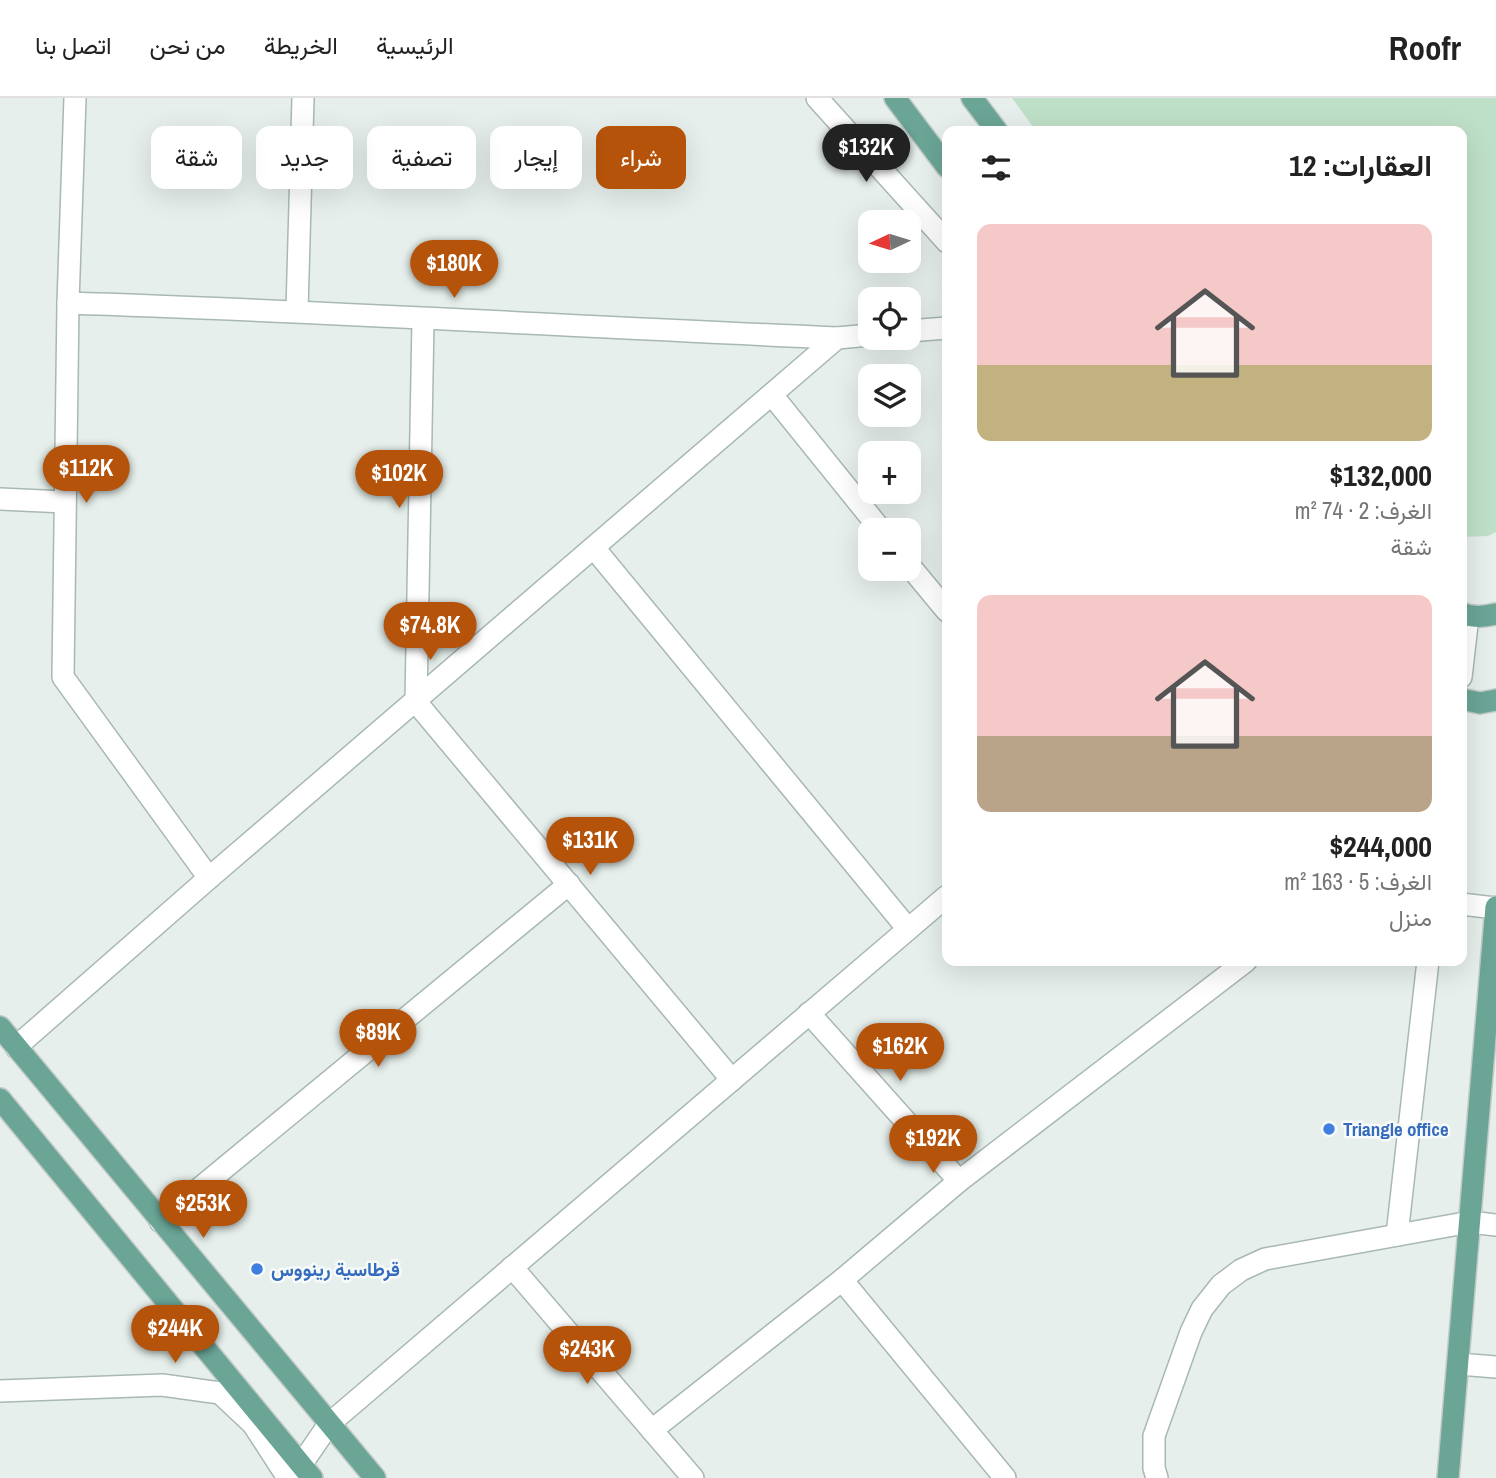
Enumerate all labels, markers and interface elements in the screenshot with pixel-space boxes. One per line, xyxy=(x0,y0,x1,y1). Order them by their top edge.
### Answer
text: Roofr xyxy=(1389,26,1461,70)
text: اتصل بنا xyxy=(35,29,112,61)
text: من نحن xyxy=(150,29,226,61)
text: الخريطة xyxy=(264,29,338,61)
text: الرئيسية xyxy=(376,29,453,61)
pin: $132K xyxy=(817,125,915,184)
chip: شقة xyxy=(151,126,242,189)
chip: جديد xyxy=(256,126,353,189)
chip: تصفية xyxy=(367,126,476,189)
chip: إيجار xyxy=(490,126,582,189)
chip: شراء xyxy=(596,126,686,189)
text: $132K xyxy=(838,131,894,162)
text: العقارات: 12 xyxy=(1289,145,1432,185)
icon: filters xyxy=(977,149,1015,187)
north arrow xyxy=(858,210,920,273)
map controls xyxy=(858,210,921,581)
pin: $180K xyxy=(405,240,503,300)
text: $180K xyxy=(426,247,482,278)
icon: home xyxy=(1142,270,1268,396)
button: locate xyxy=(858,287,921,350)
button: layers xyxy=(858,364,921,427)
button: + xyxy=(858,441,921,504)
pin: $112K xyxy=(37,446,135,505)
pin: $102K xyxy=(350,450,448,510)
text: $112K xyxy=(59,452,113,483)
text: $132,000 xyxy=(1329,455,1432,495)
text: $102K xyxy=(371,457,427,488)
text: الغرف: 2 · 74 m² xyxy=(1295,495,1432,526)
button: − xyxy=(858,518,921,581)
text: شقة xyxy=(1390,531,1432,562)
pin: $74.8K xyxy=(373,602,487,662)
text: $74.8K xyxy=(400,609,460,640)
icon: home xyxy=(1142,641,1268,767)
pin: $131K xyxy=(541,818,639,877)
text: $131K xyxy=(562,824,618,855)
text: $244,000 xyxy=(1329,826,1432,866)
text: الغرف: 5 · 163 m² xyxy=(1284,866,1432,897)
text: منزل xyxy=(1389,902,1432,933)
pin: $89K xyxy=(337,1010,419,1069)
text: $89K xyxy=(355,1016,401,1047)
pin: $162K xyxy=(851,1024,949,1083)
text: $162K xyxy=(872,1030,928,1061)
pin: $192K xyxy=(884,1116,982,1175)
place label: Triangle office xyxy=(1343,1116,1449,1142)
marker: Triangle office xyxy=(1321,1121,1337,1137)
text: $192K xyxy=(905,1122,961,1153)
pin: $253K xyxy=(154,1180,252,1240)
text: $253K xyxy=(175,1187,231,1218)
place label: قرطاسية رينووس xyxy=(271,1256,400,1282)
marker: قرطاسية رينووس xyxy=(249,1261,265,1277)
pin: $244K xyxy=(126,1306,224,1365)
text: $244K xyxy=(147,1312,203,1343)
pin: $243K xyxy=(538,1326,636,1386)
text: $243K xyxy=(559,1333,615,1364)

